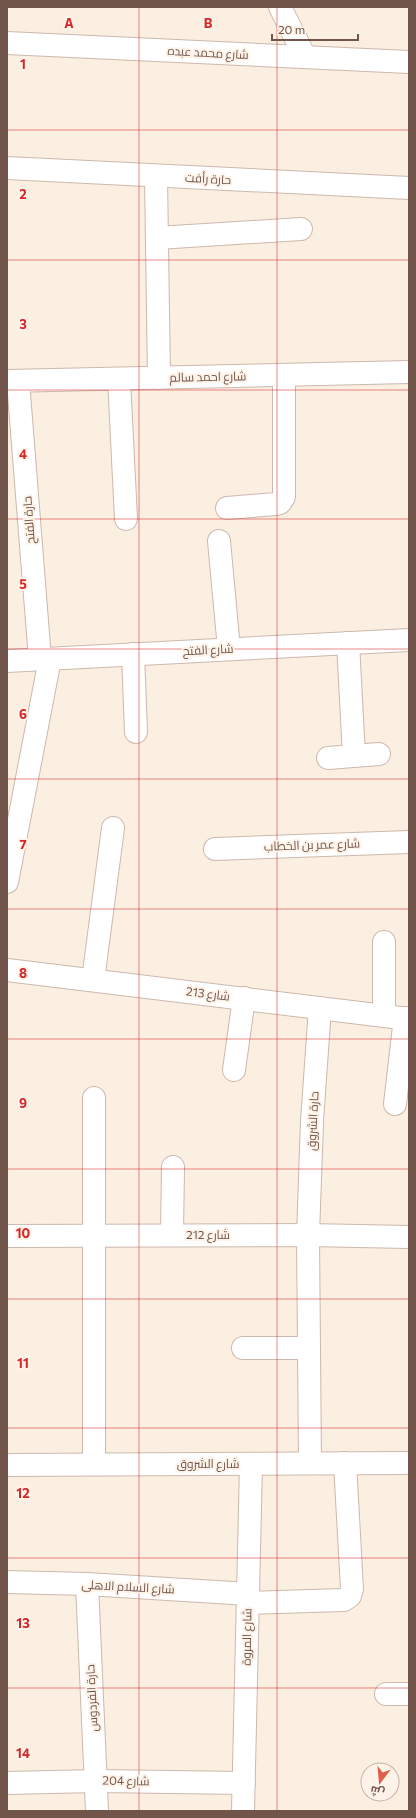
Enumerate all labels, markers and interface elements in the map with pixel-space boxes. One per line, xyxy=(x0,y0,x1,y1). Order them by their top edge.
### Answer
text: A xyxy=(64,15,74,31)
text: B xyxy=(204,15,213,31)
scale bar xyxy=(272,16,358,42)
text: 20 m xyxy=(278,22,305,36)
street label: شارع محمد عبده xyxy=(167,43,249,63)
text: 1 xyxy=(20,56,26,72)
street label: حارة رأفت xyxy=(185,170,231,187)
text: 2 xyxy=(19,186,27,202)
text: 3 xyxy=(19,316,27,332)
street label: شارع احمد سالم xyxy=(169,368,247,386)
text: 4 xyxy=(19,446,27,462)
street label: حارة الفتح xyxy=(19,496,39,544)
text: 5 xyxy=(19,576,27,592)
street label: شارع الفتح xyxy=(182,641,234,659)
text: 6 xyxy=(19,706,27,722)
street label: شارع عمر بن الخطاب xyxy=(264,835,360,855)
text: 7 xyxy=(19,836,27,852)
text: 8 xyxy=(19,965,27,981)
street label: شارع 213 xyxy=(185,983,231,1005)
street label: حارة الشروق xyxy=(303,1091,322,1151)
text: 9 xyxy=(19,1095,27,1111)
text: 10 xyxy=(16,1225,31,1241)
street label: شارع 212 xyxy=(186,1227,230,1243)
text: 11 xyxy=(17,1355,29,1371)
street label: شارع الشروق xyxy=(177,1456,239,1472)
text: 12 xyxy=(16,1485,30,1501)
street label: شارع السلام الاهلى xyxy=(81,1577,175,1597)
street label: شارع المروة xyxy=(239,1608,256,1666)
text: 13 xyxy=(16,1615,30,1631)
street label: حارة الفردوس xyxy=(82,1664,101,1732)
text: 14 xyxy=(16,1745,30,1761)
north arrow xyxy=(360,1762,400,1802)
street label: شارع 204 xyxy=(102,1773,150,1789)
text: ش xyxy=(369,1783,386,1800)

